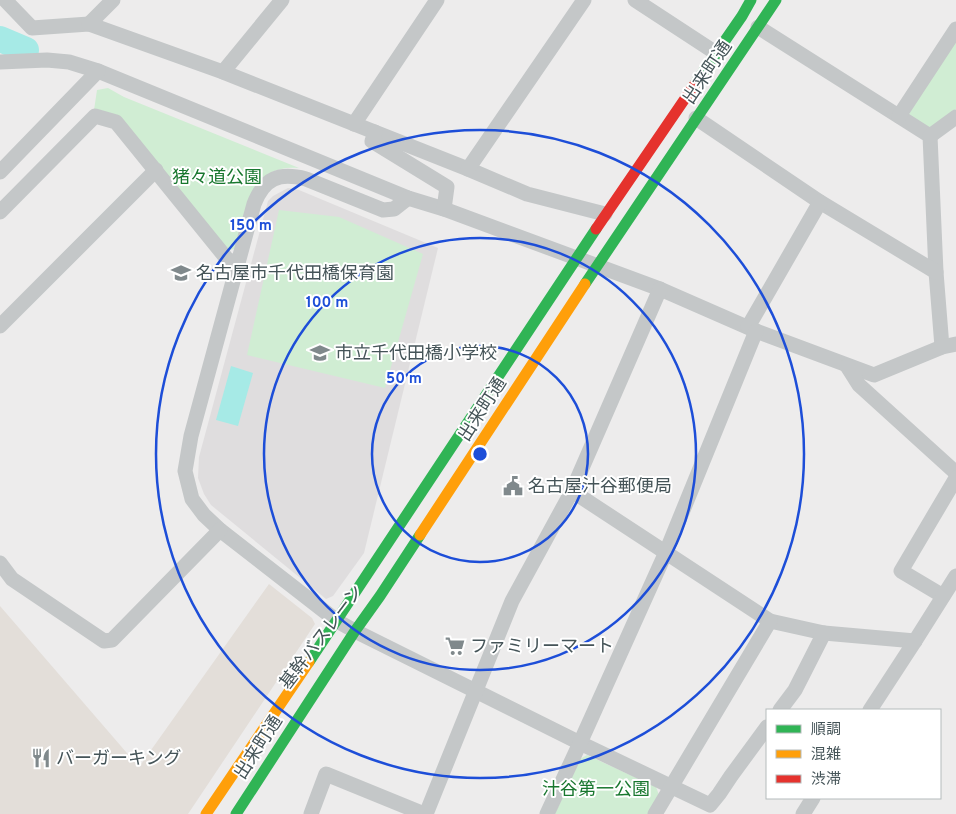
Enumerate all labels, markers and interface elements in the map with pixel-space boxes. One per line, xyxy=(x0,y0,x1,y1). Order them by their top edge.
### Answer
street label: 出来町通 xyxy=(679,37,738,109)
park label: 猪々道公園 xyxy=(172,167,262,190)
text: 150 m xyxy=(230,217,272,236)
school or university icon: 名古屋市千代田橋保育園 xyxy=(170,262,192,284)
place label: 名古屋市千代田橋保育園 xyxy=(196,263,394,286)
text: 100 m xyxy=(306,294,348,313)
school or university icon: 市立千代田橋小学校 xyxy=(309,342,331,364)
place label: 市立千代田橋小学校 xyxy=(335,343,497,366)
text: 50 m xyxy=(386,370,422,389)
street label: 出来町通 xyxy=(454,373,513,446)
centre of rings xyxy=(471,445,489,463)
public building icon: 名古屋汁谷郵便局 xyxy=(502,475,524,497)
place label: 名古屋汁谷郵便局 xyxy=(528,476,672,499)
street label: 基幹バスレーン xyxy=(275,581,369,695)
supermarket icon: ファミリーマート xyxy=(444,635,466,657)
place label: ファミリーマート xyxy=(470,636,614,659)
legend xyxy=(766,709,941,799)
street label: 出来町通 xyxy=(230,711,289,784)
text: 順調 xyxy=(811,721,841,740)
text: 混雑 xyxy=(811,746,841,765)
restaurant icon: バーガーキング xyxy=(30,747,52,769)
place label: バーガーキング xyxy=(56,748,181,771)
text: 渋滞 xyxy=(811,771,841,790)
park label: 汁谷第一公園 xyxy=(542,779,650,802)

